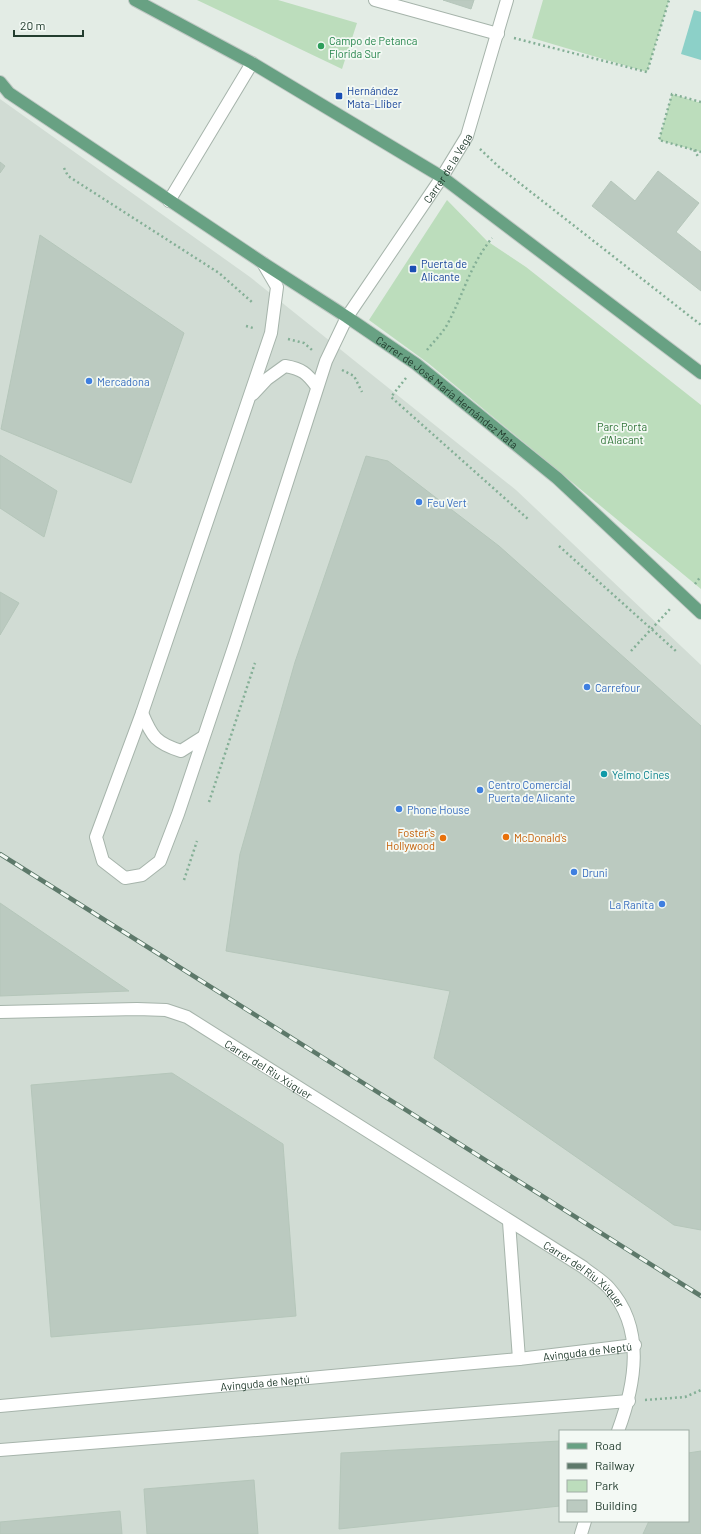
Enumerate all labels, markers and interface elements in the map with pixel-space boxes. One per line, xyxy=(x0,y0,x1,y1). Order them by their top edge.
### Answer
scale bar xyxy=(14,12,83,38)
text: 20 m xyxy=(20,18,46,32)
place label: Campo de Petanca Florida Sur xyxy=(329,34,418,60)
marker: Campo de Petanca Florida Sur xyxy=(316,41,326,51)
place label: Hernández Mata-Lliber xyxy=(347,84,402,110)
marker: Hernández Mata-Lliber xyxy=(334,91,344,101)
street label: Carrer de la Vega xyxy=(420,130,474,205)
place label: Puerta de Alicante xyxy=(421,257,467,283)
marker: Puerta de Alicante xyxy=(408,264,418,274)
street label: Carrer de José María Hernández Mata xyxy=(374,333,521,451)
place label: Mercadona xyxy=(97,375,150,388)
marker: Mercadona xyxy=(84,376,94,386)
park label: Parc Porta d'Alacant xyxy=(597,420,647,446)
place label: Feu Vert xyxy=(427,496,467,509)
marker: Feu Vert xyxy=(414,497,424,507)
place label: Carrefour xyxy=(595,681,640,694)
marker: Carrefour xyxy=(582,682,592,692)
place label: Yelmo Cines xyxy=(612,768,670,781)
marker: Yelmo Cines xyxy=(599,769,609,779)
place label: Centro Comercial Puerta de Alicante xyxy=(488,778,575,804)
marker: Centro Comercial Puerta de Alicante xyxy=(475,785,485,795)
place label: Phone House xyxy=(407,803,470,816)
marker: Phone House xyxy=(394,804,404,814)
place label: Foster's Hollywood xyxy=(386,826,435,852)
place label: McDonald's xyxy=(514,831,567,844)
marker: McDonald's xyxy=(501,832,511,842)
marker: Foster's Hollywood xyxy=(438,833,448,843)
place label: Druni xyxy=(582,866,608,879)
marker: Druni xyxy=(569,867,579,877)
place label: La Ranita xyxy=(609,898,654,911)
marker: La Ranita xyxy=(657,899,667,909)
street label: Carrer del Riu Xúquer xyxy=(223,1036,315,1101)
street label: Carrer del Riu Xúquer xyxy=(542,1238,628,1310)
street label: Avinguda de Neptú xyxy=(542,1339,633,1363)
street label: Avinguda de Neptú xyxy=(220,1371,310,1393)
legend xyxy=(559,1430,689,1522)
text: Road xyxy=(595,1438,622,1452)
text: Railway xyxy=(595,1458,635,1472)
text: Park xyxy=(595,1478,619,1492)
text: Building xyxy=(595,1498,637,1512)

